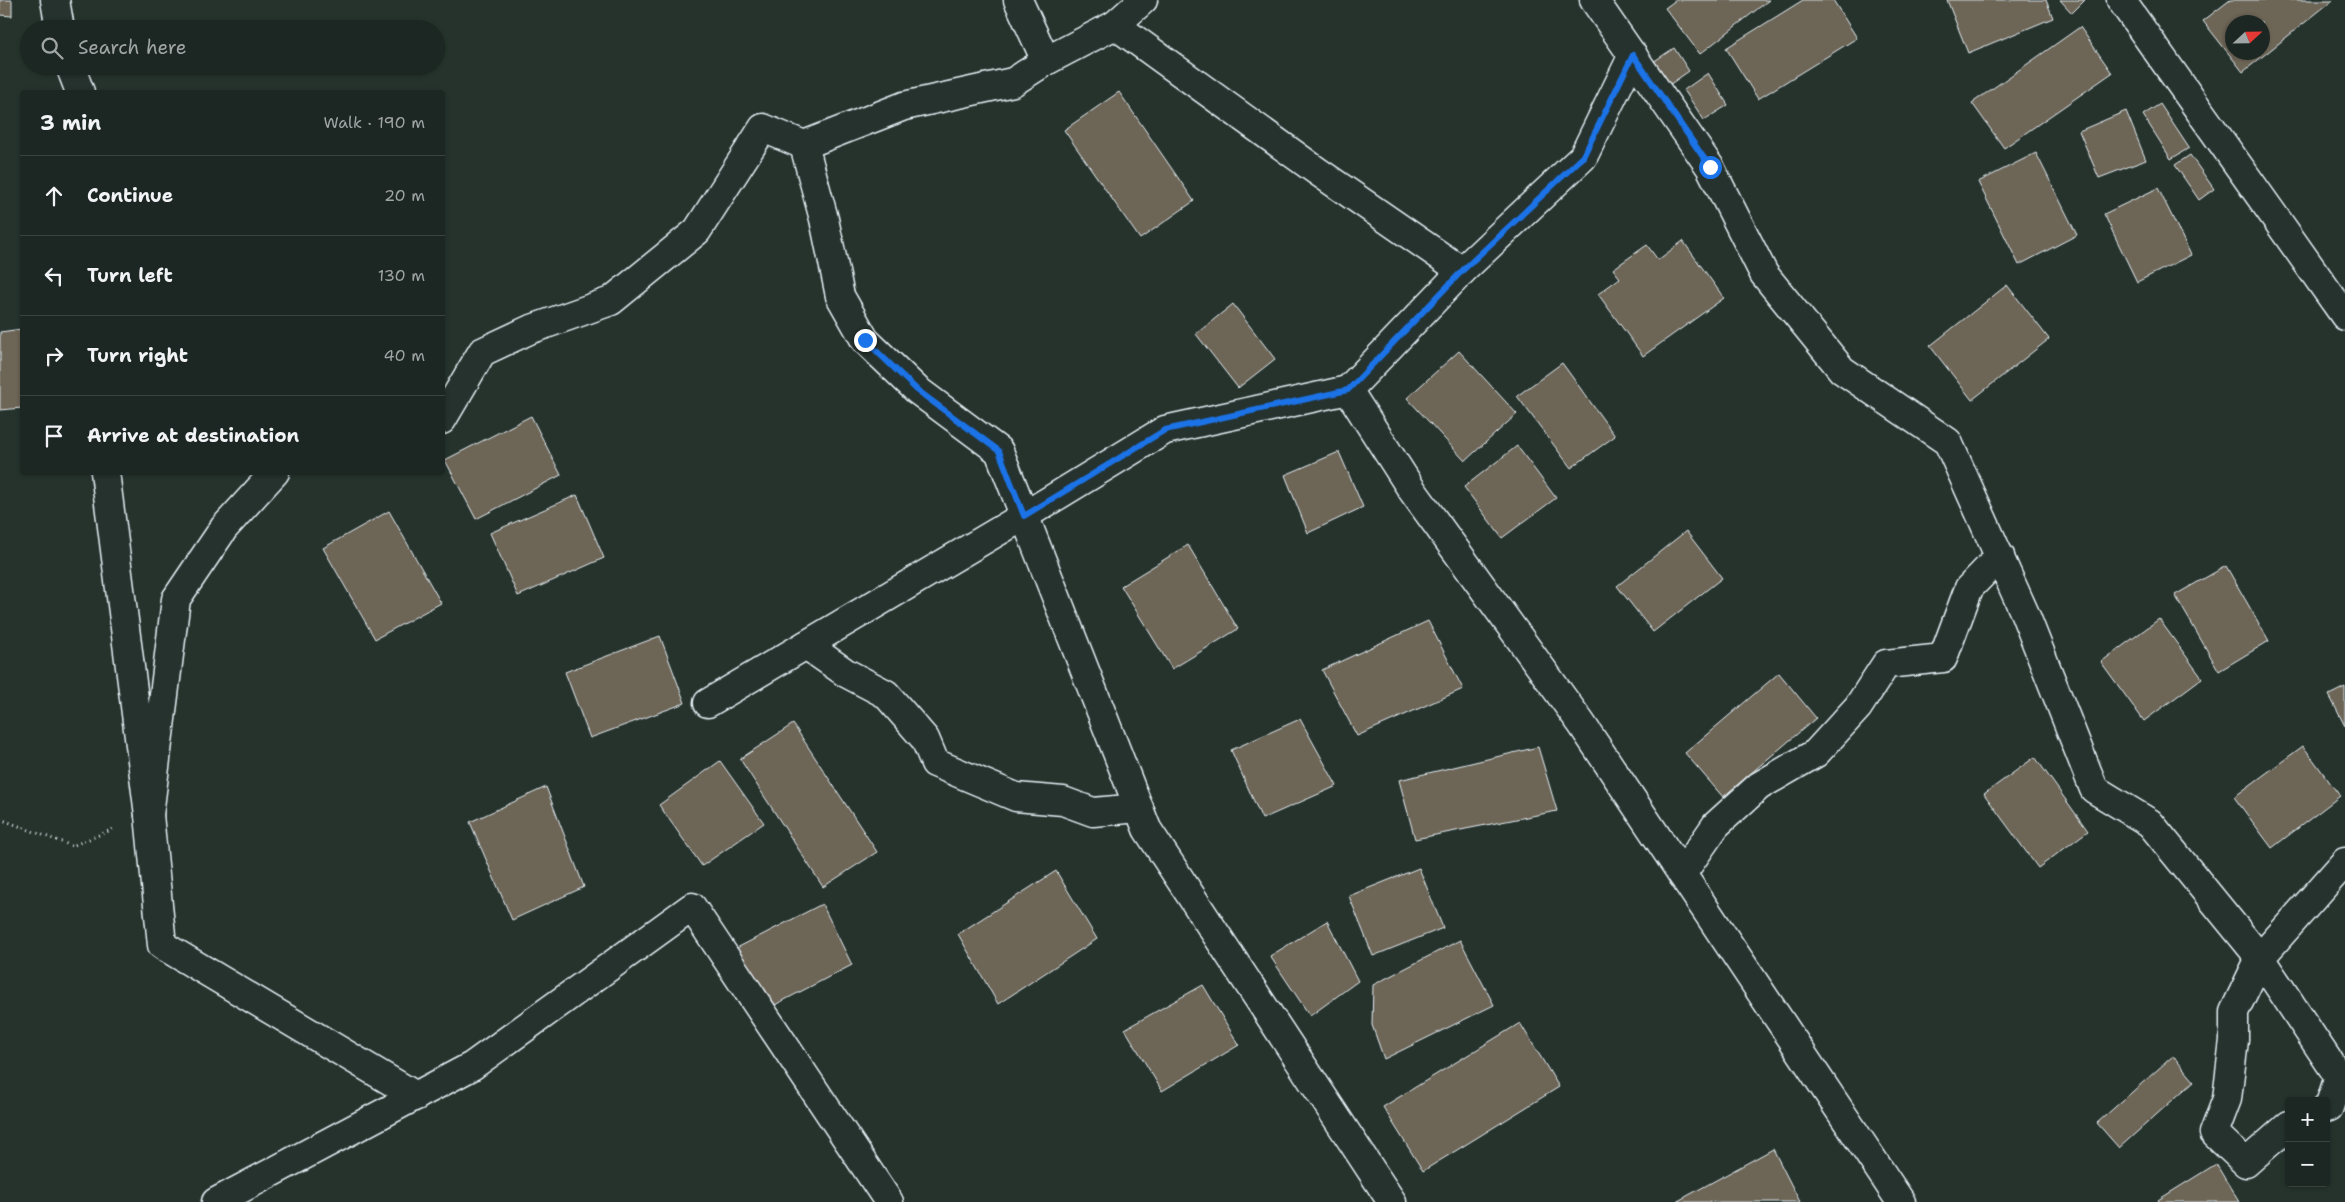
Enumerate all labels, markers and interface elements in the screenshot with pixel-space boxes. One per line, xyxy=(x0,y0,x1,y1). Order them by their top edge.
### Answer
north arrow xyxy=(2225,15,2270,60)
search box xyxy=(20,20,445,75)
icon: search xyxy=(38,34,66,62)
text: Search here xyxy=(78,35,187,60)
text: 3 min xyxy=(40,109,101,137)
text: Walk · 190 m xyxy=(323,112,425,133)
route start xyxy=(1699,156,1722,179)
icon: ahead xyxy=(40,182,68,210)
text: Continue xyxy=(87,183,173,208)
text: 20 m xyxy=(384,185,425,206)
icon: left xyxy=(40,262,68,290)
text: Turn left xyxy=(87,263,173,288)
text: 130 m xyxy=(378,265,425,286)
route end xyxy=(854,329,877,352)
icon: right xyxy=(40,342,68,370)
text: Turn right xyxy=(87,343,188,368)
text: 40 m xyxy=(383,345,425,366)
icon: arrive xyxy=(40,422,68,450)
text: Arrive at destination xyxy=(87,423,299,448)
map controls xyxy=(2285,1097,2330,1187)
button: + xyxy=(2285,1097,2330,1142)
button: − xyxy=(2285,1142,2330,1187)

